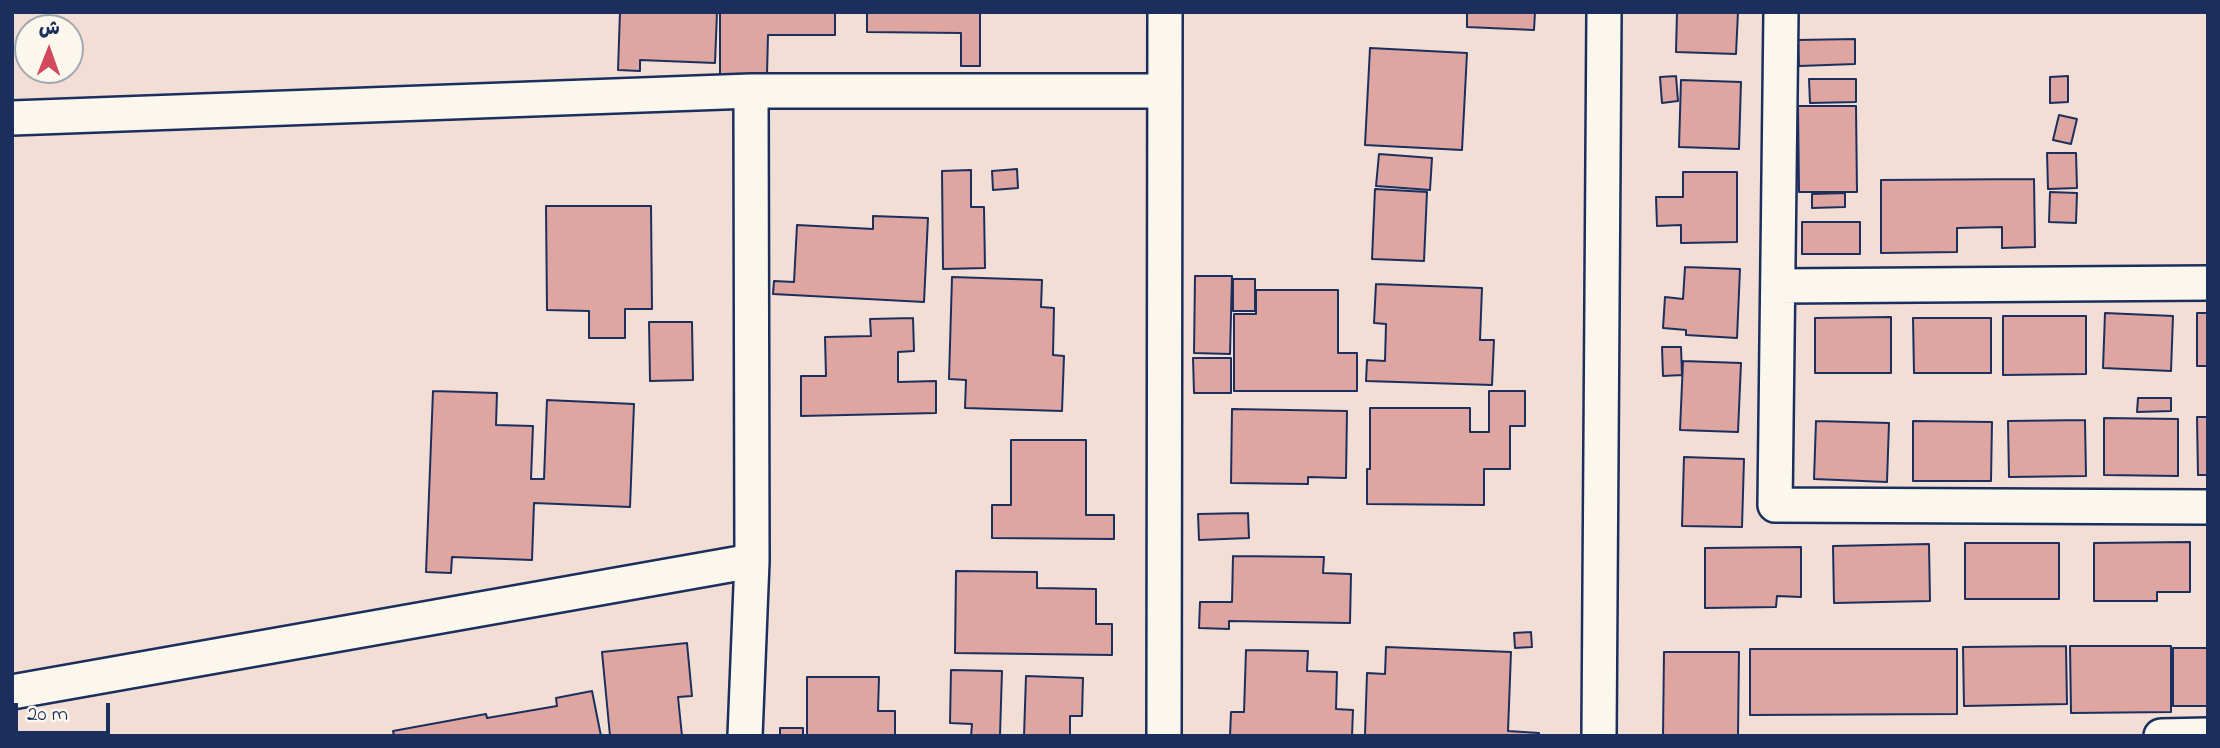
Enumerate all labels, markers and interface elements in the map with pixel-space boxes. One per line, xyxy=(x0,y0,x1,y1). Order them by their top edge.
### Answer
north arrow xyxy=(14,14,84,84)
text: ش xyxy=(39,16,60,43)
scale bar xyxy=(18,688,114,732)
text: 20 m xyxy=(27,700,68,730)

